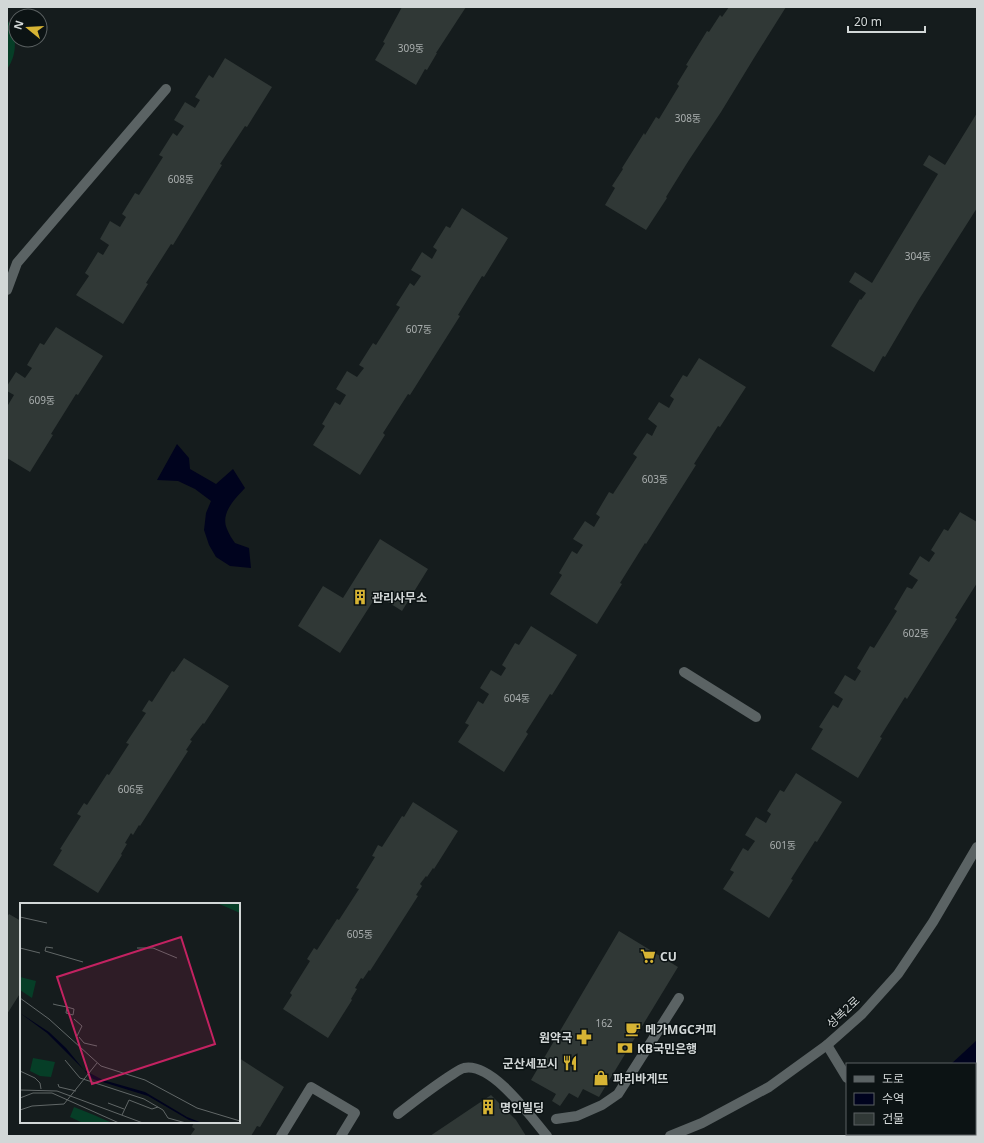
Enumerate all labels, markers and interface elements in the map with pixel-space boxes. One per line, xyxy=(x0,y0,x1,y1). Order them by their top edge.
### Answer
north arrow xyxy=(8,8,48,48)
scale bar xyxy=(848,8,925,34)
text: 20 m xyxy=(854,13,882,30)
text: N xyxy=(9,18,27,31)
house number: 309동 xyxy=(398,41,424,55)
house number: 308동 xyxy=(675,111,701,125)
house number: 608동 xyxy=(168,172,194,186)
house number: 304동 xyxy=(905,249,931,263)
house number: 607동 xyxy=(406,322,432,336)
house number: 609동 xyxy=(29,393,55,407)
house number: 603동 xyxy=(642,472,668,486)
building icon: 관리사무소 xyxy=(351,588,369,606)
place label: 관리사무소 xyxy=(372,589,427,606)
house number: 602동 xyxy=(903,626,929,640)
house number: 604동 xyxy=(504,691,530,705)
house number: 606동 xyxy=(118,782,144,796)
house number: 601동 xyxy=(770,838,796,852)
inset map xyxy=(20,903,240,1123)
house number: 605동 xyxy=(347,927,373,941)
supermarket icon: CU xyxy=(639,947,657,965)
place label: CU xyxy=(660,948,677,965)
street label: 성복2로 xyxy=(823,992,863,1032)
house number: 162 xyxy=(595,1016,613,1030)
cafe icon: 메가MGC커피 xyxy=(624,1020,642,1038)
place label: 메가MGC커피 xyxy=(645,1021,717,1038)
pharmacy icon: 원약국 xyxy=(575,1028,593,1046)
place label: 원약국 xyxy=(539,1029,572,1046)
bank icon: KB국민은행 xyxy=(616,1039,634,1057)
place label: KB국민은행 xyxy=(637,1040,697,1057)
restaurant icon: 군산세꼬시 xyxy=(561,1054,579,1072)
place label: 군산세꼬시 xyxy=(503,1055,558,1072)
legend xyxy=(846,1063,976,1135)
shop icon: 파리바게뜨 xyxy=(592,1069,610,1087)
place label: 파리바게뜨 xyxy=(613,1070,668,1087)
text: 도로 xyxy=(882,1070,904,1087)
text: 수역 xyxy=(882,1090,904,1107)
building icon: 명인빌딩 xyxy=(479,1098,497,1116)
place label: 명인빌딩 xyxy=(500,1099,544,1116)
text: 건물 xyxy=(882,1110,904,1127)

